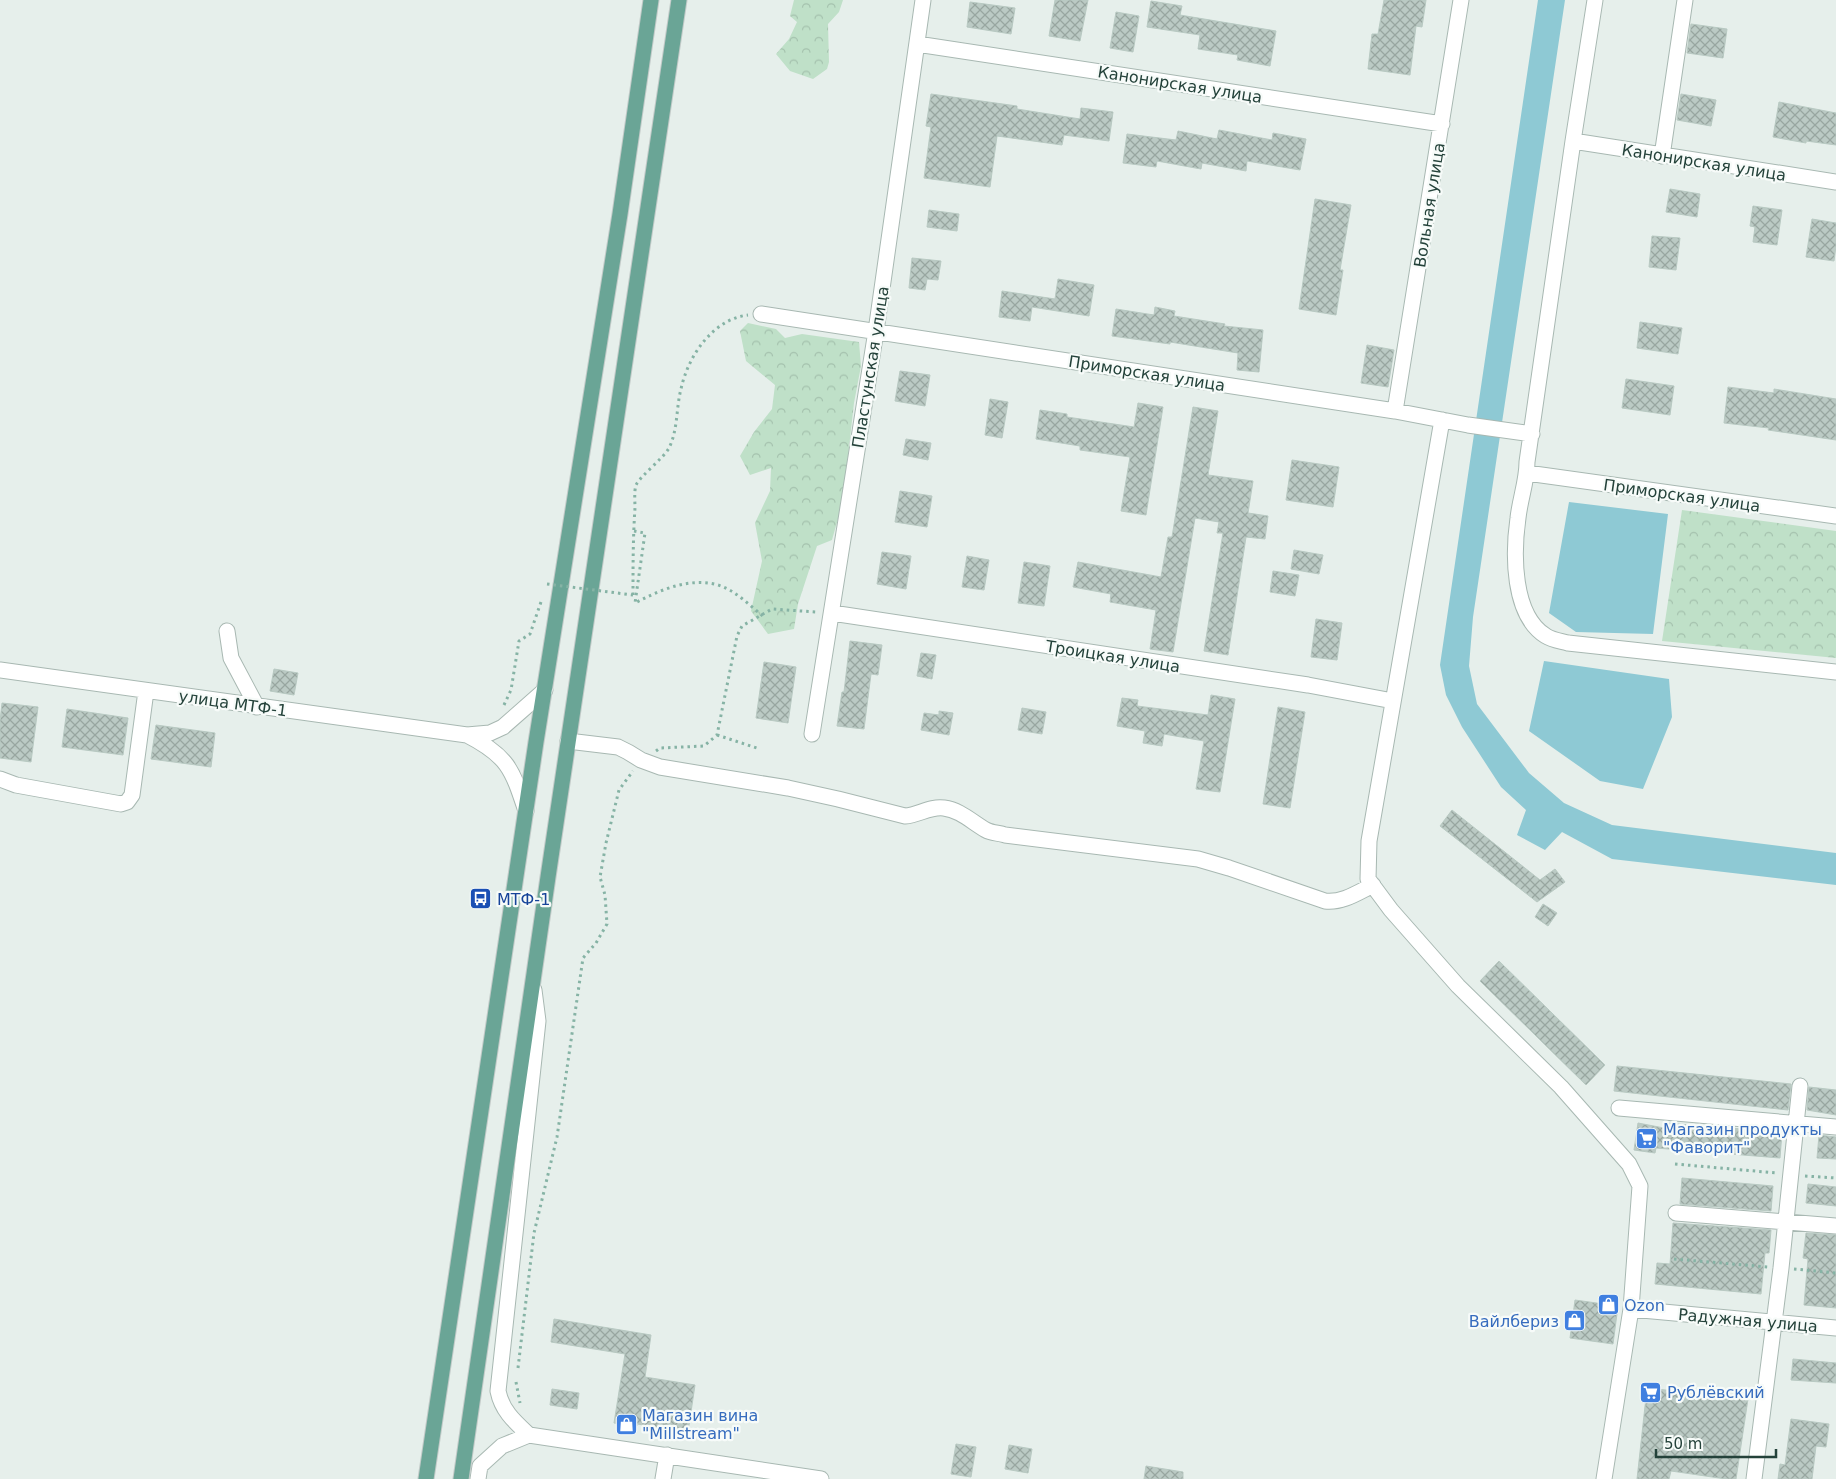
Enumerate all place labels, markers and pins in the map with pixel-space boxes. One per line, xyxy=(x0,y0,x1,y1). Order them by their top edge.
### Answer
bus stop icon: МТФ-1 xyxy=(469,887,493,911)
place label: МТФ-1 xyxy=(497,890,550,909)
place label: Магазин продукты "Фаворит" xyxy=(1663,1120,1822,1157)
supermarket icon: Магазин продукты "Фаворит" xyxy=(1635,1126,1659,1150)
shop icon: Ozon xyxy=(1596,1293,1620,1317)
place label: Ozon xyxy=(1624,1296,1665,1315)
shop icon: Вайлбериз xyxy=(1563,1309,1587,1333)
place label: Вайлбериз xyxy=(1469,1312,1559,1331)
supermarket icon: Рублёвский xyxy=(1639,1380,1663,1404)
place label: Рублёвский xyxy=(1667,1383,1765,1402)
place label: Магазин вина "Millstream" xyxy=(642,1406,758,1443)
shop icon: Магазин вина "Millstream" xyxy=(614,1412,638,1436)

